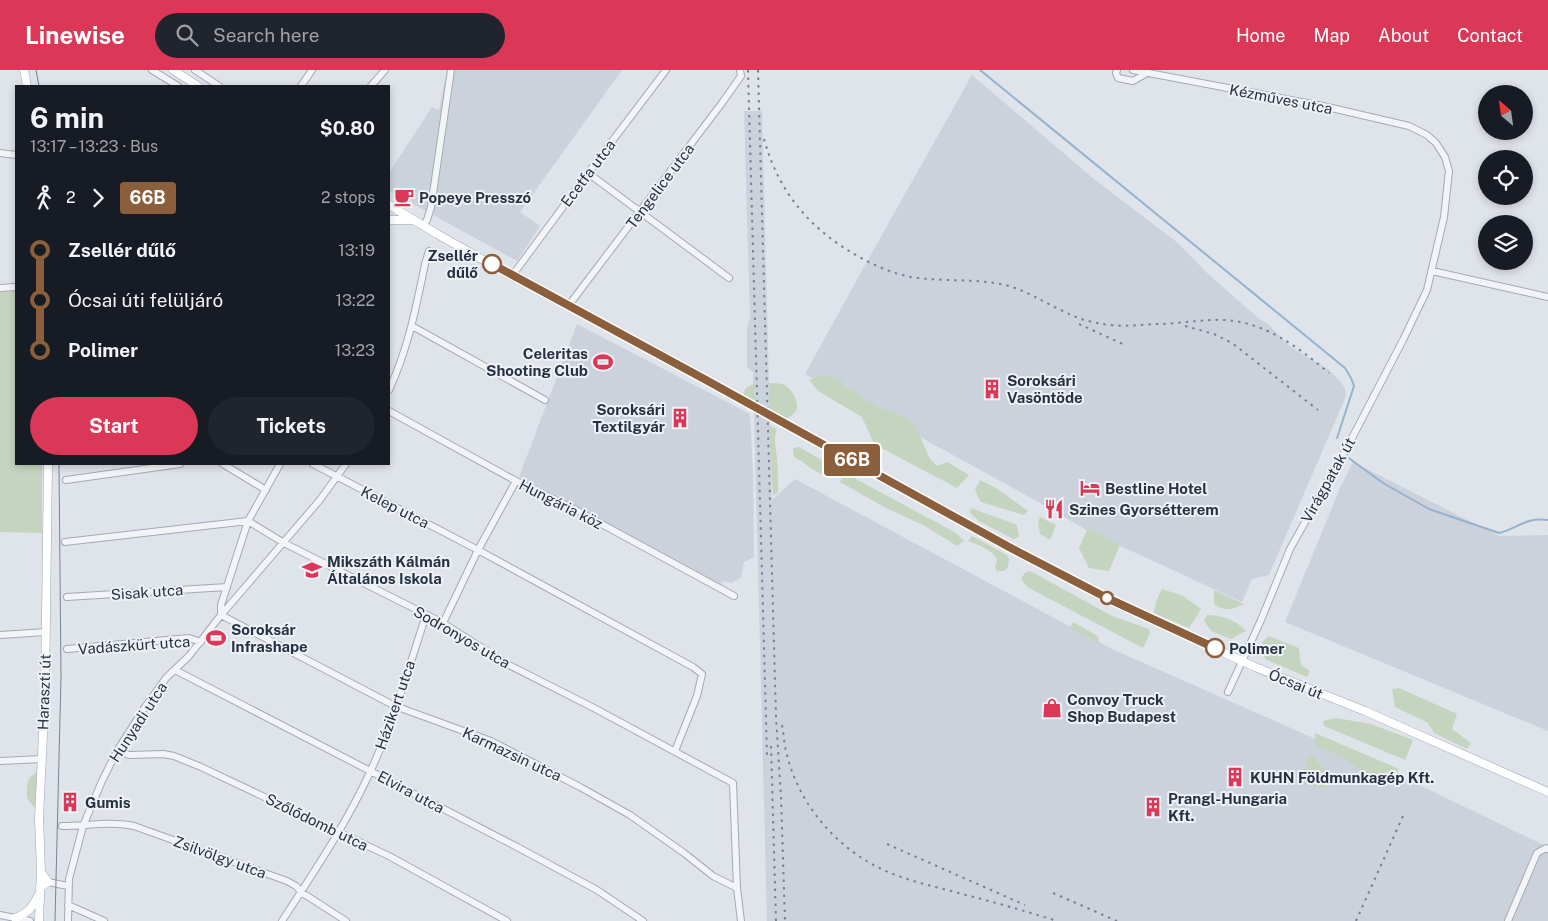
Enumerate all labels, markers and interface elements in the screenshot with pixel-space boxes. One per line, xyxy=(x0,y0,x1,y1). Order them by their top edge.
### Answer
search box xyxy=(155,13,505,58)
text: Linewise xyxy=(25,21,125,49)
icon: search xyxy=(173,21,201,49)
text: Search here xyxy=(213,24,320,46)
text: Home xyxy=(1236,25,1286,46)
text: Map xyxy=(1314,25,1350,46)
text: About xyxy=(1378,25,1429,46)
text: Contact xyxy=(1457,25,1523,46)
street label: Kézműves utca xyxy=(1228,81,1334,117)
north arrow xyxy=(1478,85,1532,140)
map controls xyxy=(1478,85,1533,270)
text: 6 min xyxy=(30,101,104,134)
text: $0.80 xyxy=(320,117,375,139)
street label: Ecetfa utca xyxy=(557,136,619,210)
text: 13:17 – 13:23 · Bus xyxy=(30,137,158,156)
street label: Tengelice utca xyxy=(623,140,697,232)
button: locate xyxy=(1478,150,1533,205)
icon: walk xyxy=(30,184,58,212)
icon: forward xyxy=(84,184,112,212)
cafe icon: Popeye Presszó xyxy=(393,186,415,208)
text: 66B xyxy=(130,187,166,208)
text: 2 xyxy=(66,188,76,207)
text: 2 stops xyxy=(321,188,375,207)
place label: Popeye Presszó xyxy=(419,189,531,206)
button: layers xyxy=(1478,215,1533,270)
text: Zsellér dűlő xyxy=(68,239,176,261)
text: 13:19 xyxy=(338,241,375,260)
place label: Zsellér dűlő xyxy=(427,247,478,281)
marker: Zsellér dűlő xyxy=(482,254,502,274)
text: Ócsai úti felüljáró xyxy=(68,289,223,311)
text: 13:22 xyxy=(335,291,375,310)
text: Polimer xyxy=(68,339,138,361)
text: 13:23 xyxy=(335,341,375,360)
place label: Celeritas Shooting Club xyxy=(486,345,588,379)
sports icon: Celeritas Shooting Club xyxy=(592,351,614,373)
place label: Soroksári Vasöntöde xyxy=(1007,372,1083,406)
building icon: Soroksári Vasöntöde xyxy=(981,378,1003,400)
button: Start xyxy=(30,397,198,455)
button: Tickets xyxy=(208,397,375,455)
place label: Soroksári Textilgyár xyxy=(592,401,665,435)
building icon: Soroksári Textilgyár xyxy=(669,407,691,429)
street label: Virágpatak út xyxy=(1298,434,1358,526)
line badge: 66B xyxy=(823,444,881,476)
text: 66B xyxy=(834,449,870,470)
street label: Hungária köz xyxy=(516,476,606,532)
hotel icon: Bestline Hotel xyxy=(1079,477,1101,499)
place label: Bestline Hotel xyxy=(1105,480,1207,497)
street label: Kelep utca xyxy=(358,483,432,531)
restaurant icon: Szines Gyorsétterem xyxy=(1043,498,1065,520)
place label: Szines Gyorsétterem xyxy=(1069,501,1219,518)
place label: Mikszáth Kálmán Általános Iskola xyxy=(327,553,450,587)
school or university icon: Mikszáth Kálmán Általános Iskola xyxy=(301,559,323,581)
street label: Sisak utca xyxy=(110,581,184,603)
unlabelled marker xyxy=(1100,591,1114,605)
street label: Sodronyos utca xyxy=(411,603,513,671)
place label: Soroksár Infrashape xyxy=(231,621,308,655)
sports icon: Soroksár Infrashape xyxy=(205,627,227,649)
street label: Vadászkürt utca xyxy=(77,633,191,657)
marker: Polimer xyxy=(1205,638,1225,658)
place label: Polimer xyxy=(1229,640,1284,657)
street label: Haraszti út xyxy=(34,654,54,730)
street label: Házikert utca xyxy=(372,658,418,752)
street label: Ócsai út xyxy=(1266,665,1326,703)
street label: Hunyadi utca xyxy=(106,679,170,765)
place label: Convoy Truck Shop Budapest xyxy=(1067,691,1176,725)
shop icon: Convoy Truck Shop Budapest xyxy=(1041,697,1063,719)
street label: Karmazsin utca xyxy=(460,724,564,784)
building icon: KUHN Földmunkagép Kft. xyxy=(1224,766,1246,788)
street label: Elvira utca xyxy=(375,767,447,817)
place label: KUHN Földmunkagép Kft. xyxy=(1250,769,1434,786)
street label: Szőlődomb utca xyxy=(263,790,371,854)
place label: Prangl-Hungaria Kft. xyxy=(1168,790,1287,824)
building icon: Gumis xyxy=(59,791,81,813)
place label: Gumis xyxy=(85,794,131,811)
building icon: Prangl-Hungaria Kft. xyxy=(1142,796,1164,818)
street label: Zsilvölgy utca xyxy=(171,832,269,882)

